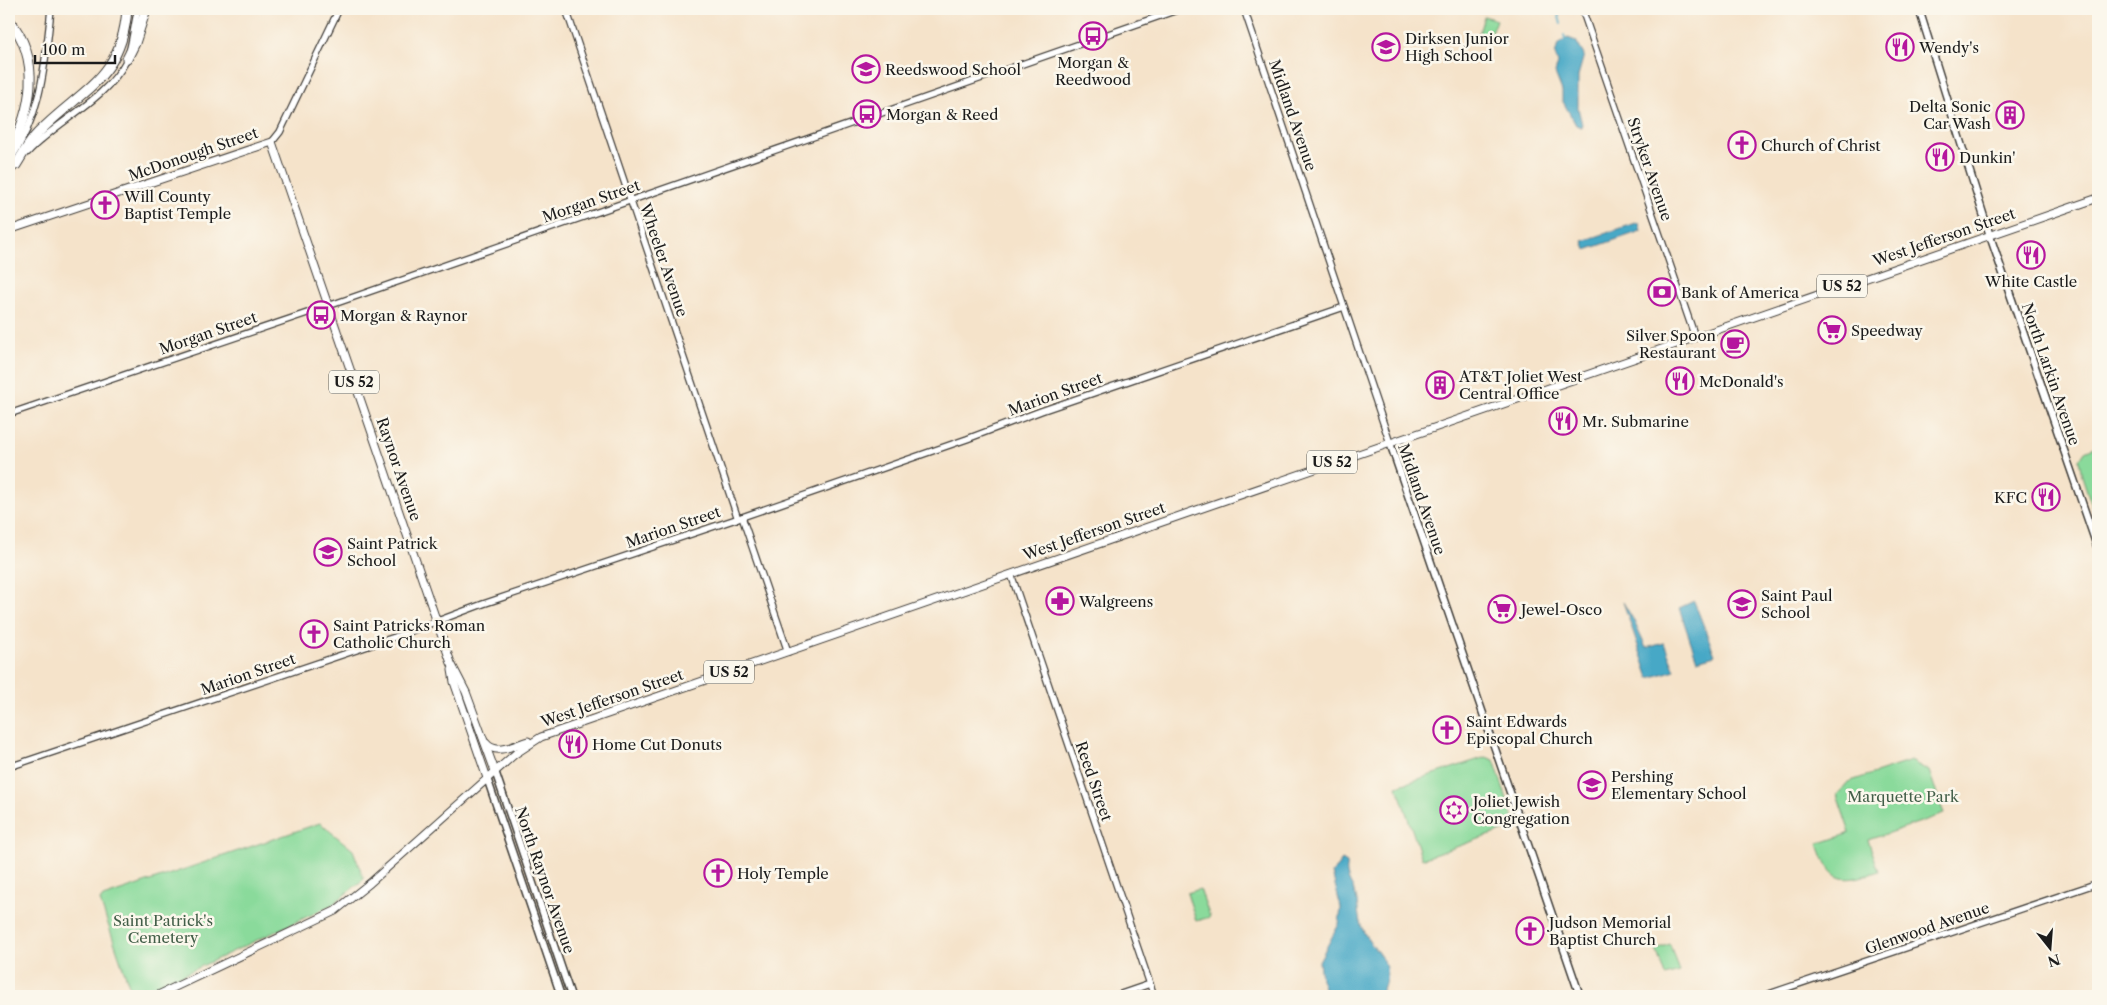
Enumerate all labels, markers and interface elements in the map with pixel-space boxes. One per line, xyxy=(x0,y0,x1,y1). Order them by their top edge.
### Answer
bus stop icon: Morgan & Reedwood xyxy=(1078,21,1108,51)
place label: Dirksen Junior High School xyxy=(1405,29,1510,65)
scale bar xyxy=(35,32,115,64)
school or university icon: Dirksen Junior High School xyxy=(1371,32,1401,62)
restaurant icon: Wendy's xyxy=(1885,32,1915,62)
place label: Wendy's xyxy=(1918,38,1979,57)
text: 100 m xyxy=(42,40,85,59)
place label: Morgan & Reedwood xyxy=(1055,53,1131,89)
school or university icon: Reedswood School xyxy=(851,54,881,84)
street label: Midland Avenue xyxy=(1265,57,1321,173)
place label: Reedswood School xyxy=(885,60,1021,79)
place label: Delta Sonic Car Wash xyxy=(1909,97,1992,133)
bus stop icon: Morgan & Reed xyxy=(852,99,882,129)
building icon: Delta Sonic Car Wash xyxy=(1995,100,2025,130)
place label: Morgan & Reed xyxy=(886,105,998,124)
street label: Stryker Avenue xyxy=(1623,115,1677,223)
street label: McDonough Street xyxy=(126,123,261,185)
church icon: Church of Christ xyxy=(1727,130,1757,160)
place label: Church of Christ xyxy=(1761,136,1881,155)
restaurant icon: Dunkin' xyxy=(1925,142,1955,172)
place label: Dunkin' xyxy=(1959,148,2015,167)
street label: Morgan Street xyxy=(540,175,643,227)
place label: Will County Baptist Temple xyxy=(123,187,231,223)
church icon: Will County Baptist Temple xyxy=(90,190,120,220)
street label: Wheeler Avenue xyxy=(635,200,692,319)
street label: West Jefferson Street xyxy=(1869,203,2018,271)
restaurant icon: White Castle xyxy=(2016,240,2046,270)
place label: White Castle xyxy=(1984,272,2077,291)
road number: US 52 xyxy=(1817,274,1867,298)
bank icon: Bank of America xyxy=(1647,277,1677,307)
place label: Bank of America xyxy=(1681,283,1799,302)
bus stop icon: Morgan & Raynor xyxy=(306,300,336,330)
street label: North Larkin Avenue xyxy=(2018,300,2084,448)
place label: Morgan & Raynor xyxy=(340,306,468,325)
street label: Morgan Street xyxy=(157,307,260,359)
supermarket icon: Speedway xyxy=(1817,315,1847,345)
place label: Speedway xyxy=(1851,321,1923,340)
place label: Silver Spoon Restaurant xyxy=(1626,326,1717,362)
cafe icon: Silver Spoon Restaurant xyxy=(1720,329,1750,359)
restaurant icon: McDonald's xyxy=(1665,366,1695,396)
place label: AT&T Joliet West Central Office xyxy=(1458,367,1583,403)
street label: Marion Street xyxy=(1005,368,1105,420)
building icon: AT&T Joliet West Central Office xyxy=(1425,370,1455,400)
road number: US 52 xyxy=(329,371,379,394)
place label: McDonald's xyxy=(1699,372,1784,391)
restaurant icon: Mr. Submarine xyxy=(1548,406,1578,436)
place label: Mr. Submarine xyxy=(1582,412,1689,431)
street label: Raynor Avenue xyxy=(372,415,426,523)
street label: Midland Avenue xyxy=(1394,441,1450,557)
road number: US 52 xyxy=(1307,451,1357,474)
restaurant icon: KFC xyxy=(2031,482,2061,512)
place label: KFC xyxy=(1994,488,2027,507)
street label: West Jefferson Street xyxy=(1019,497,1168,565)
street label: Marion Street xyxy=(623,502,724,552)
place label: Saint Patrick School xyxy=(347,534,439,570)
school or university icon: Saint Patrick School xyxy=(313,537,343,567)
pharmacy icon: Walgreens xyxy=(1045,586,1075,616)
place label: Saint Paul School xyxy=(1761,586,1833,622)
school or university icon: Saint Paul School xyxy=(1727,589,1757,619)
place label: Walgreens xyxy=(1078,592,1153,611)
supermarket icon: Jewel-Osco xyxy=(1487,594,1517,624)
place label: Jewel-Osco xyxy=(1519,600,1602,619)
place label: Saint Patricks Roman Catholic Church xyxy=(333,616,486,652)
church icon: Saint Patricks Roman Catholic Church xyxy=(299,619,329,649)
street label: Marion Street xyxy=(198,649,299,699)
road number: US 52 xyxy=(704,660,754,684)
street label: West Jefferson Street xyxy=(537,664,686,732)
place label: Saint Edwards Episcopal Church xyxy=(1466,712,1594,748)
church icon: Saint Edwards Episcopal Church xyxy=(1432,715,1462,745)
restaurant icon: Home Cut Donuts xyxy=(558,729,588,759)
place label: Home Cut Donuts xyxy=(592,735,722,754)
street label: Reed Street xyxy=(1071,739,1117,824)
place label: Pershing Elementary School xyxy=(1611,767,1747,803)
school or university icon: Pershing Elementary School xyxy=(1577,770,1607,800)
park label: Marquette Park xyxy=(1847,787,1960,806)
place label: Joliet Jewish Congregation xyxy=(1471,792,1570,828)
synagogue icon: Joliet Jewish Congregation xyxy=(1439,795,1469,825)
street label: North Raynor Avenue xyxy=(511,804,579,956)
church icon: Holy Temple xyxy=(703,858,733,888)
place label: Holy Temple xyxy=(737,864,829,883)
street label: Glenwood Avenue xyxy=(1862,898,1992,958)
park label: Saint Patrick's Cemetery xyxy=(113,911,213,947)
place label: Judson Memorial Baptist Church xyxy=(1547,913,1672,949)
church icon: Judson Memorial Baptist Church xyxy=(1515,916,1545,946)
north arrow xyxy=(2024,922,2074,972)
text: N xyxy=(2045,950,2062,971)

